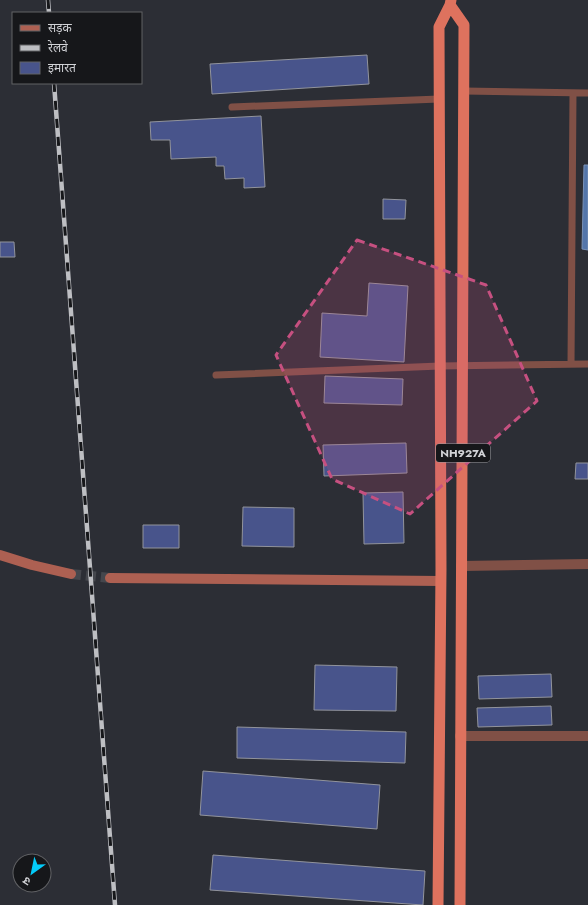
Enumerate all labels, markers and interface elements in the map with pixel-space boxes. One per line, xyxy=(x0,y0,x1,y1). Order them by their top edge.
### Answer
legend xyxy=(12,12,142,84)
text: सड़क xyxy=(48,19,73,37)
text: रेलवे xyxy=(48,39,68,57)
text: इमारत xyxy=(48,59,77,77)
road number: NH927A xyxy=(436,444,490,462)
north arrow xyxy=(12,853,52,893)
text: उ xyxy=(19,873,34,890)

